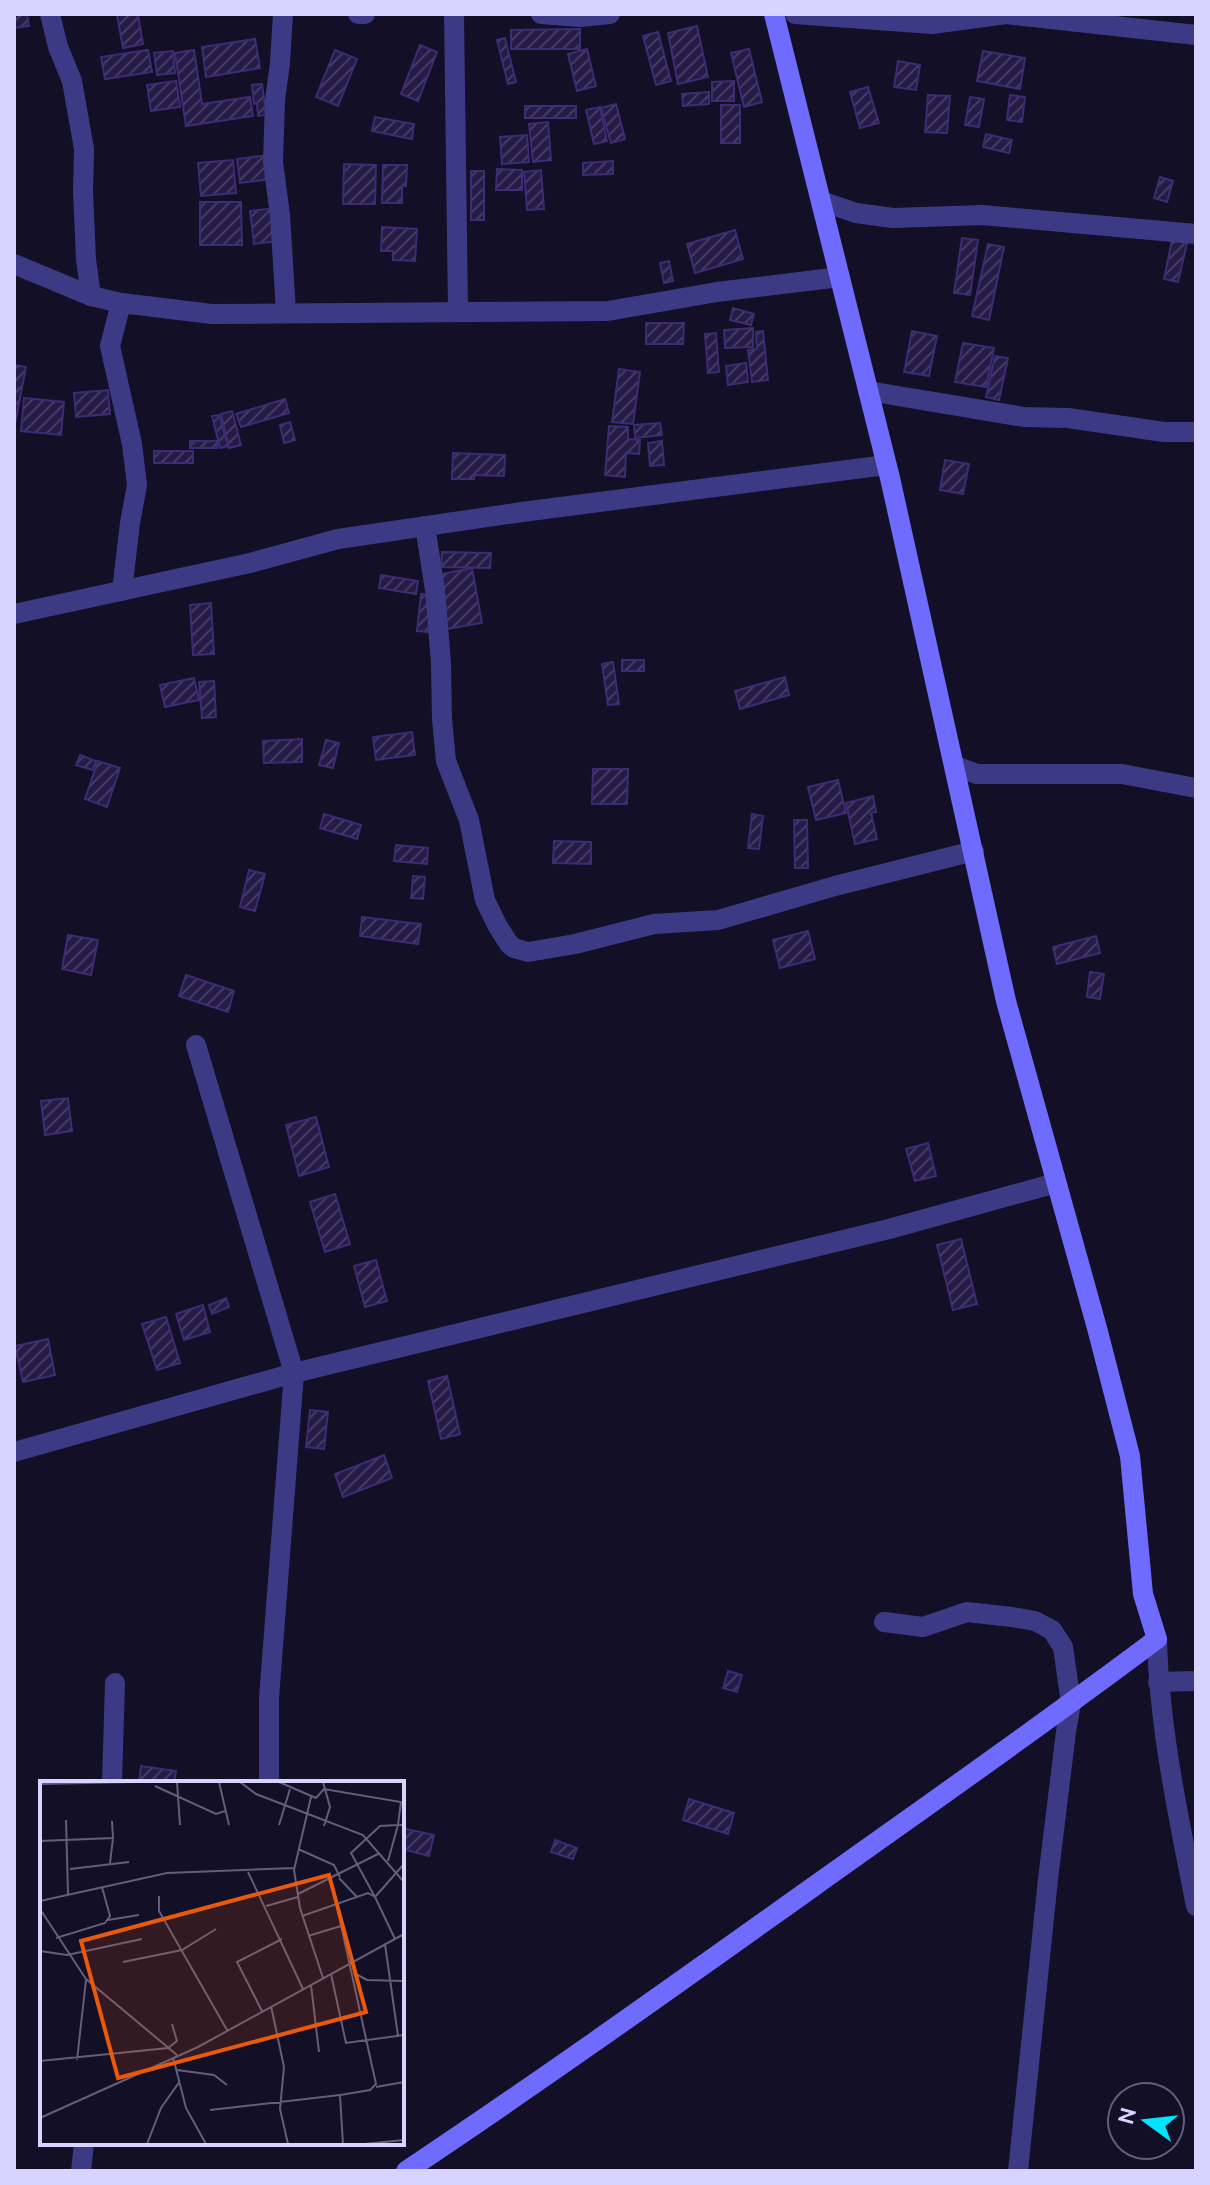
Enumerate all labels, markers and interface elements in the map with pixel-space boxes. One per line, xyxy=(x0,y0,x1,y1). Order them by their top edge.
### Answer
inset map xyxy=(40,1781,404,2145)
north arrow xyxy=(1106,2081,1186,2161)
text: N xyxy=(1112,2105,1140,2127)

